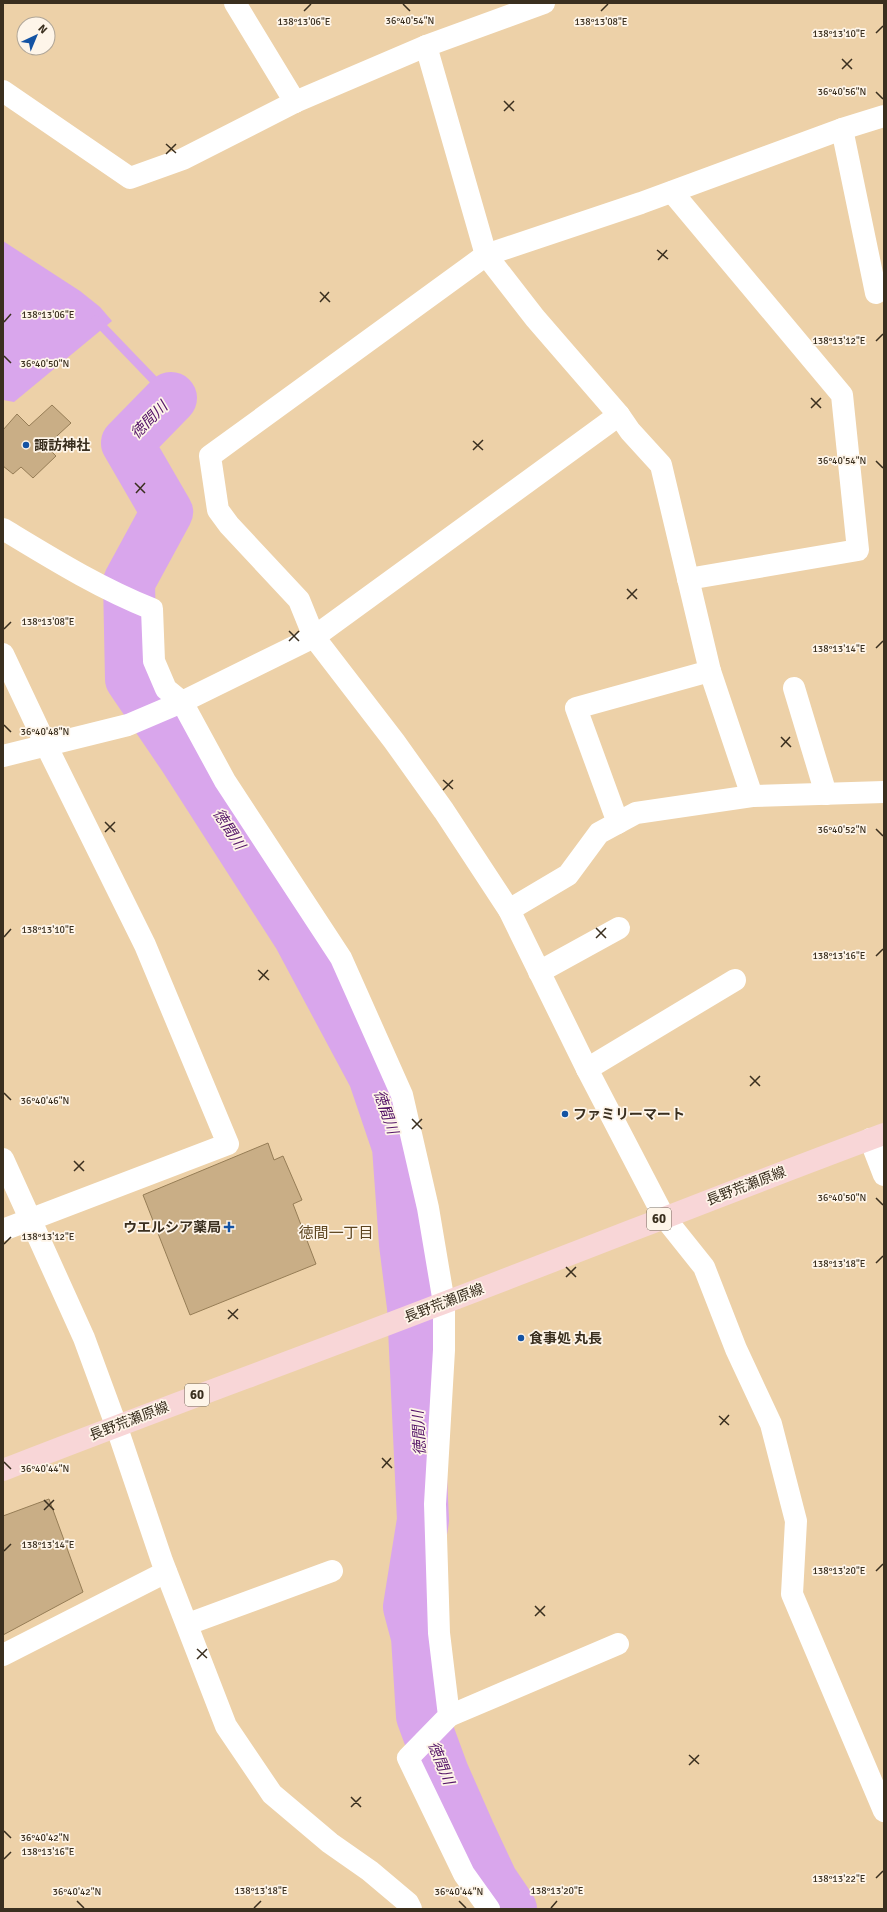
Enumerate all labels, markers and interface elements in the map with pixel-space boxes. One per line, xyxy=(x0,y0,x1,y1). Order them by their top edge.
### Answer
text: 36°40'54"N xyxy=(386,15,434,27)
north arrow xyxy=(16,16,56,56)
text: 138°13'06"E xyxy=(277,16,331,28)
text: 138°13'08"E xyxy=(574,16,628,28)
text: N xyxy=(35,22,50,37)
text: 138°13'10"E xyxy=(812,28,866,40)
text: 36°40'56"N xyxy=(818,86,866,98)
text: 138°13'06"E xyxy=(21,309,75,321)
text: 138°13'12"E xyxy=(812,335,866,347)
text: 36°40'50"N xyxy=(21,358,69,370)
water label: 徳間川 xyxy=(127,396,173,442)
place label: 諏訪神社 xyxy=(34,437,90,454)
marker: 諏訪神社 xyxy=(21,440,31,450)
text: 36°40'54"N xyxy=(818,455,866,467)
text: 138°13'08"E xyxy=(21,616,75,628)
text: 138°13'14"E xyxy=(812,643,866,655)
text: 36°40'48"N xyxy=(21,726,69,738)
water label: 徳間川 xyxy=(209,805,250,854)
text: 36°40'52"N xyxy=(818,824,866,836)
text: 138°13'10"E xyxy=(21,924,75,936)
text: 138°13'16"E xyxy=(812,950,866,962)
water label: 徳間川 xyxy=(370,1088,402,1138)
text: 36°40'46"N xyxy=(21,1095,69,1107)
place label: ファミリーマート xyxy=(573,1106,685,1123)
marker: ファミリーマート xyxy=(560,1109,570,1119)
street label: 長野荒瀬原線 xyxy=(704,1163,788,1209)
text: 36°40'50"N xyxy=(818,1192,866,1204)
road number: 60 xyxy=(647,1208,671,1230)
place label: ウエルシア薬局 xyxy=(123,1219,221,1236)
marker: ウエルシア薬局 xyxy=(224,1222,234,1232)
district label: 徳間一丁目 xyxy=(298,1224,374,1242)
text: 138°13'12"E xyxy=(21,1231,75,1243)
text: 138°13'18"E xyxy=(812,1258,866,1270)
street label: 長野荒瀬原線 xyxy=(402,1280,486,1326)
place label: 食事処 丸長 xyxy=(529,1330,602,1347)
marker: 食事処 丸長 xyxy=(516,1333,526,1343)
road number: 60 xyxy=(185,1384,209,1406)
street label: 長野荒瀬原線 xyxy=(87,1398,171,1444)
water label: 徳間川 xyxy=(409,1408,429,1456)
text: 36°40'44"N xyxy=(21,1463,69,1475)
text: 138°13'14"E xyxy=(21,1539,75,1551)
text: 138°13'20"E xyxy=(812,1565,866,1577)
water label: 徳間川 xyxy=(424,1739,459,1789)
text: 36°40'42"N xyxy=(21,1832,69,1844)
text: 138°13'16"E xyxy=(21,1846,75,1858)
text: 138°13'22"E xyxy=(812,1873,866,1885)
text: 138°13'18"E xyxy=(234,1885,288,1897)
text: 138°13'20"E xyxy=(530,1885,584,1897)
text: 36°40'42"N xyxy=(53,1886,101,1898)
text: 36°40'44"N xyxy=(435,1886,483,1898)

